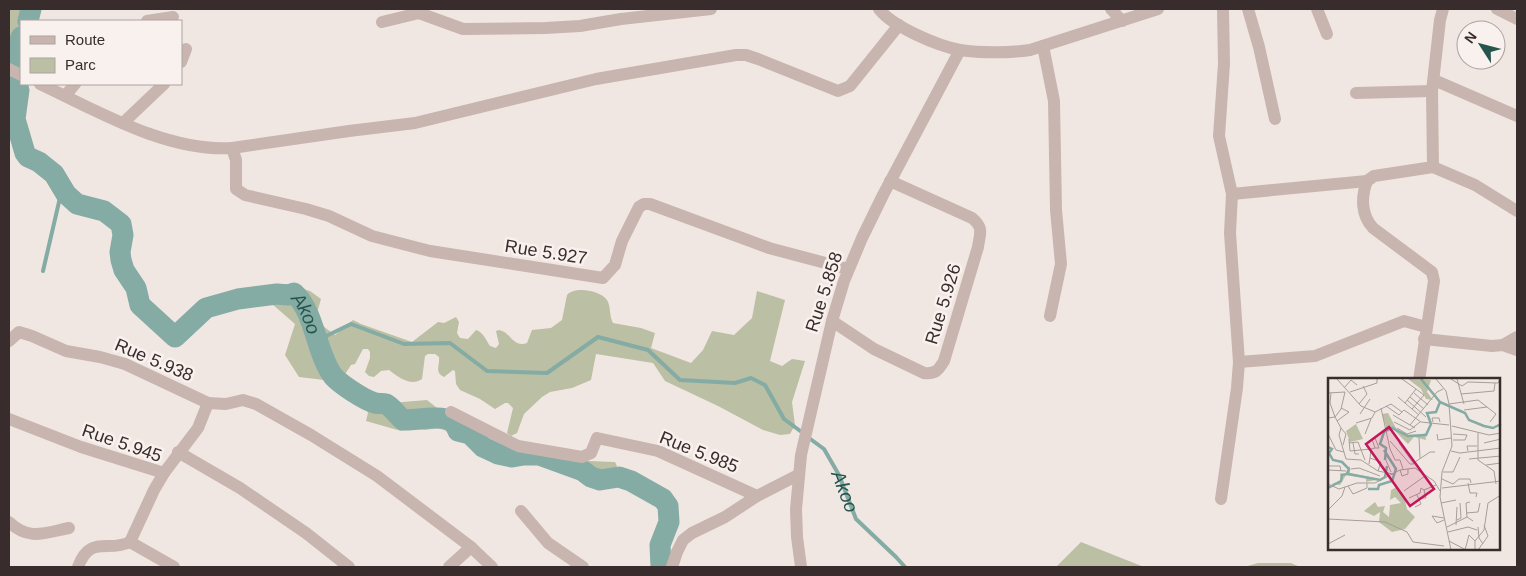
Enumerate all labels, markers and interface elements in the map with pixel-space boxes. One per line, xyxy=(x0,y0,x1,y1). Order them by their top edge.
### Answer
legend xyxy=(20,20,182,85)
north arrow xyxy=(1456,20,1506,70)
text: N xyxy=(1461,29,1480,46)
text: Route xyxy=(65,31,105,48)
text: Parc xyxy=(65,56,96,73)
street label: Rue 5.927 xyxy=(503,236,589,268)
street label: Rue 5.858 xyxy=(802,249,846,335)
street label: Rue 5.926 xyxy=(921,261,965,347)
water label: Akoo xyxy=(287,287,325,337)
street label: Rue 5.938 xyxy=(112,335,196,385)
inset map xyxy=(1328,378,1501,551)
street label: Rue 5.945 xyxy=(79,420,165,466)
street label: Rue 5.985 xyxy=(657,427,741,477)
water label: Akoo xyxy=(827,466,863,515)

